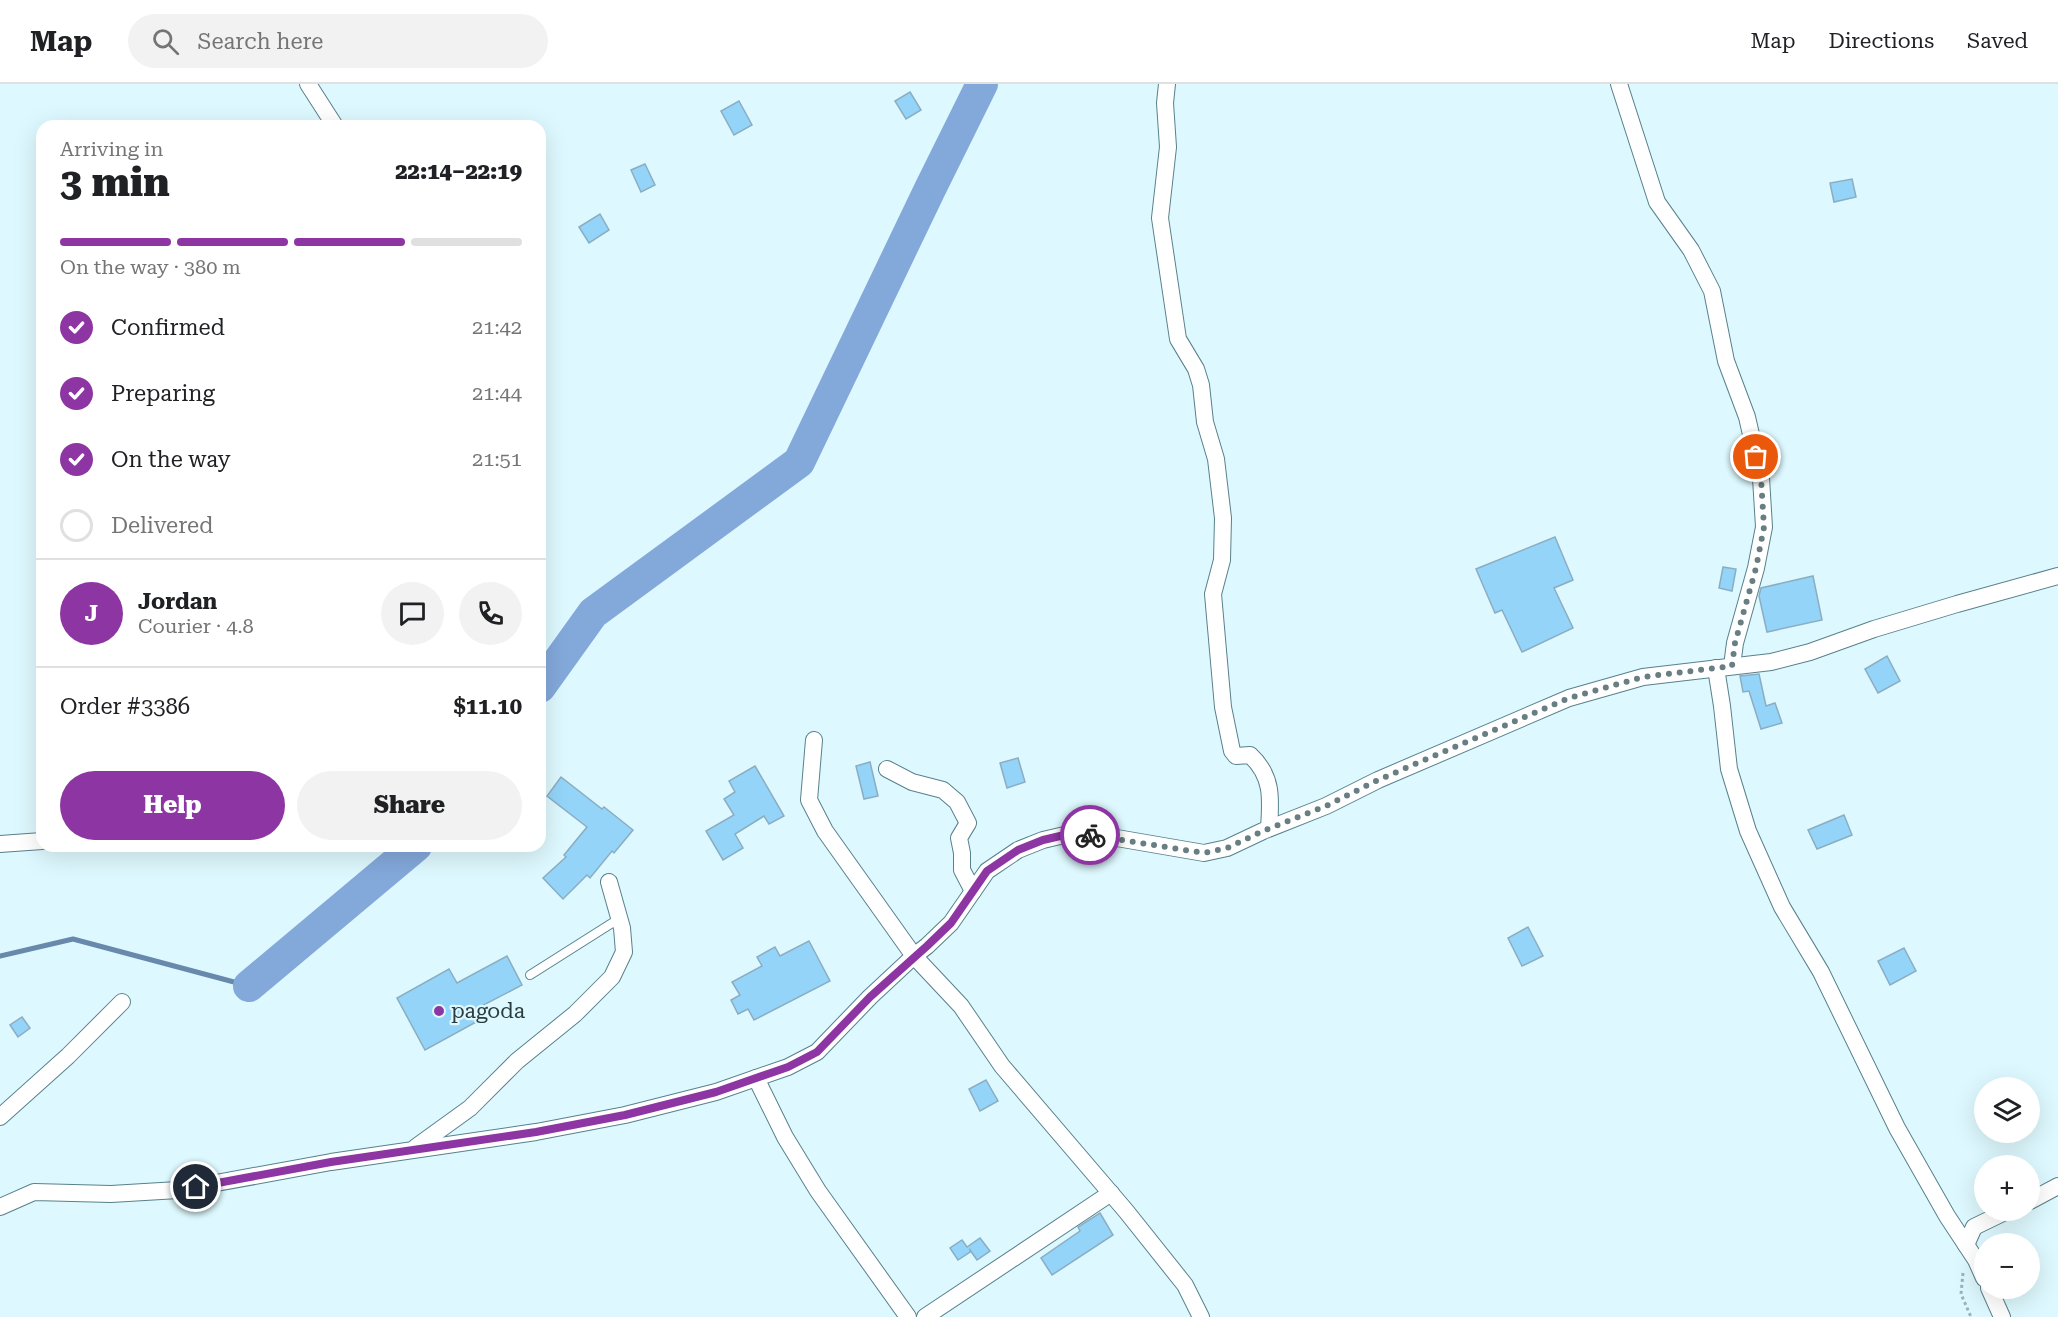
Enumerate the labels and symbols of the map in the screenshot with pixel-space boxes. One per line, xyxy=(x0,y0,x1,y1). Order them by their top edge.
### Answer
pin xyxy=(1730,431,1781,482)
courier xyxy=(1060,805,1120,865)
place label: pagoda xyxy=(451,999,526,1023)
marker: pagoda xyxy=(432,1004,446,1018)
pin xyxy=(170,1161,221,1212)

